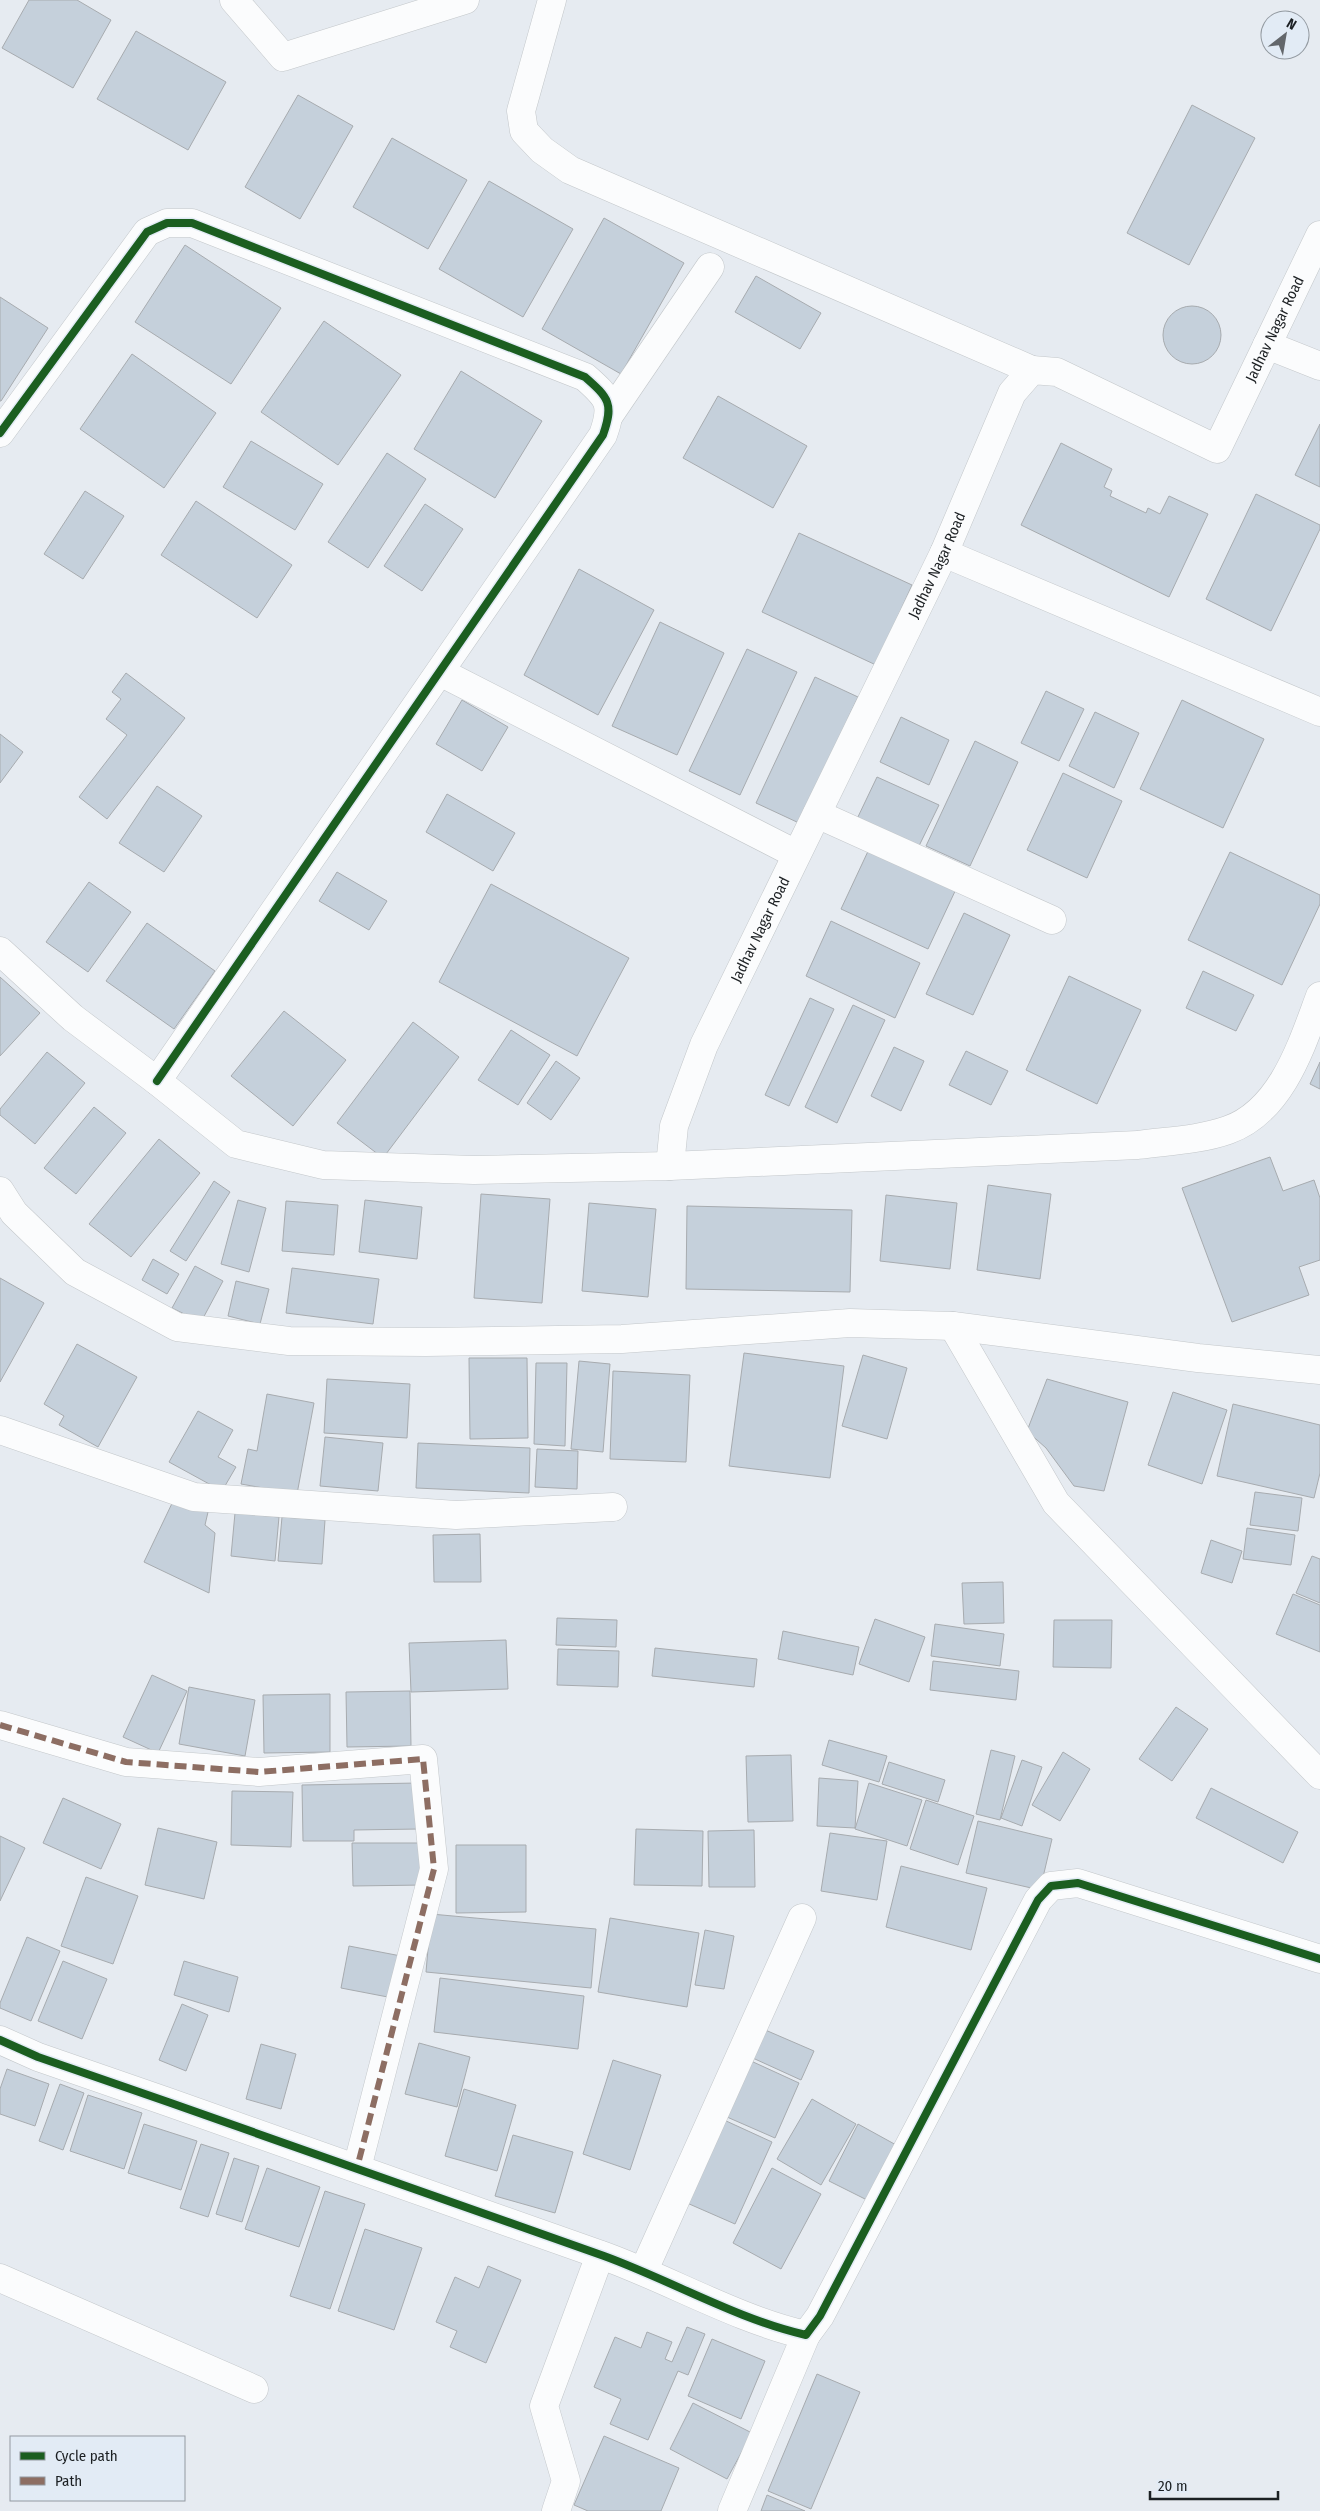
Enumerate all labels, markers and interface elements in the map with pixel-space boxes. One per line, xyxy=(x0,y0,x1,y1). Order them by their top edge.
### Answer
north arrow xyxy=(1260,10,1310,60)
text: N xyxy=(1283,15,1299,34)
street label: Jadhav Nagar Road xyxy=(1242,273,1308,385)
street label: Jadhav Nagar Road xyxy=(905,509,969,621)
street label: Jadhav Nagar Road xyxy=(727,874,794,985)
legend xyxy=(10,2436,185,2501)
text: Cycle path xyxy=(55,2447,118,2465)
scale bar xyxy=(1150,2468,1278,2500)
text: Path xyxy=(55,2472,82,2490)
text: 20 m xyxy=(1158,2477,1188,2495)

